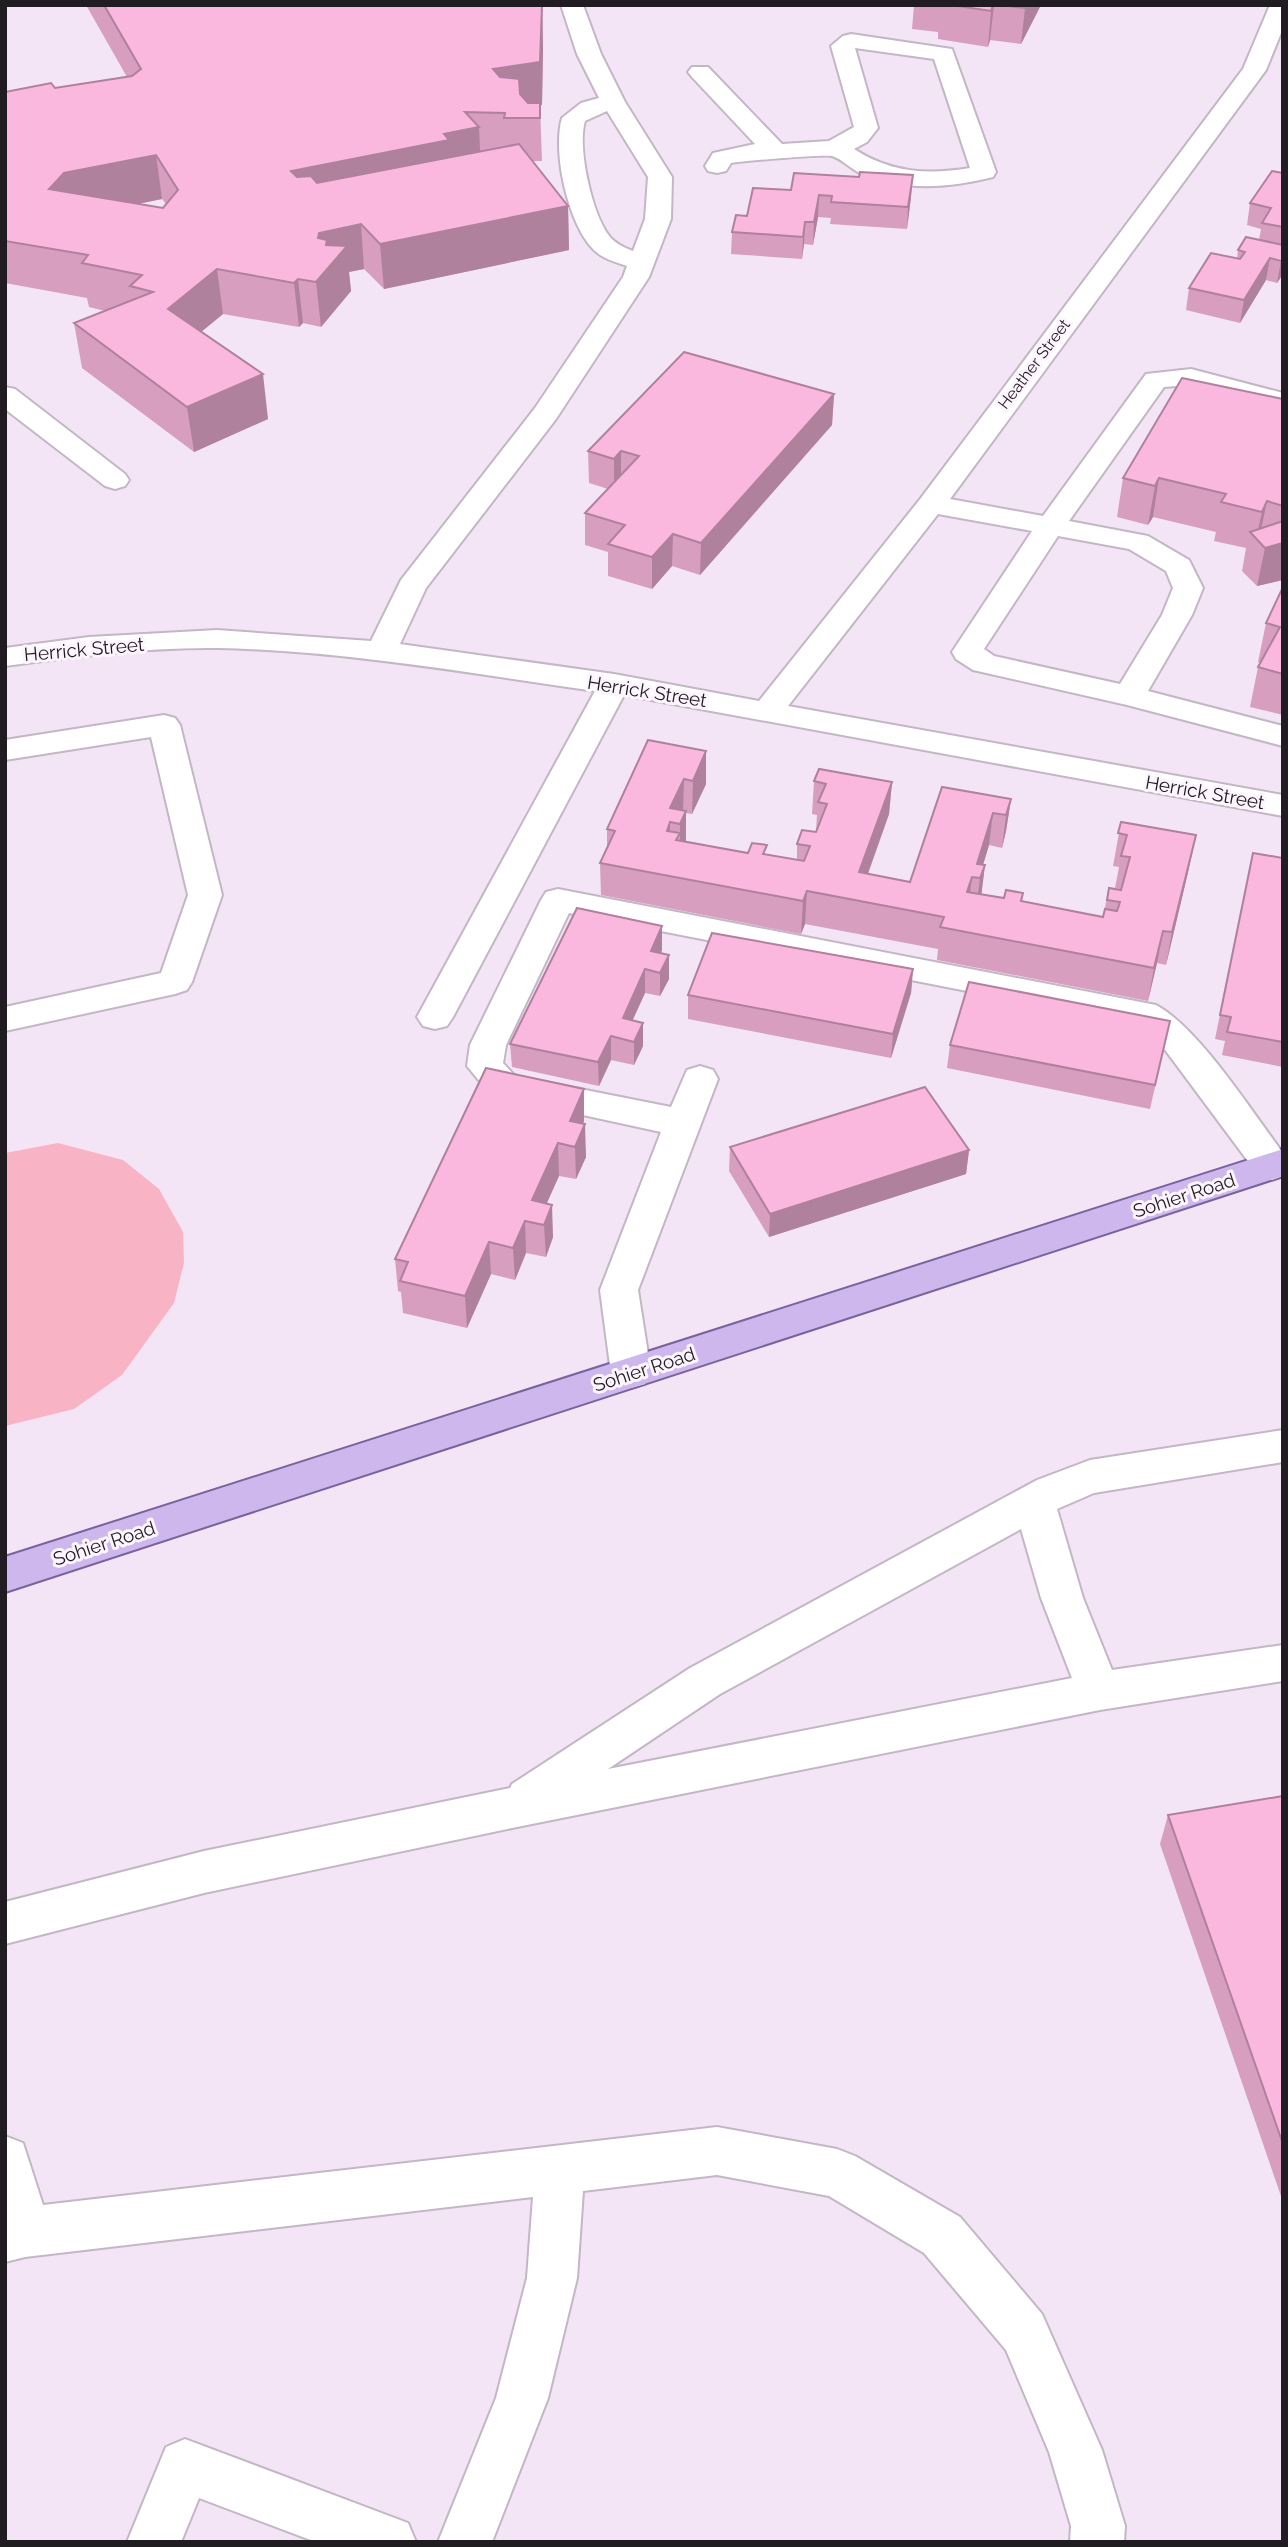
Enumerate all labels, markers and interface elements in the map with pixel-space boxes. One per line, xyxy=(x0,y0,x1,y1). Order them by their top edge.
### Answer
street label: Heather Street xyxy=(994,315,1074,413)
street label: Herrick Street xyxy=(23,633,146,665)
street label: Herrick Street xyxy=(586,671,709,711)
street label: Herrick Street xyxy=(1144,771,1267,813)
street label: Sohier Road xyxy=(1130,1168,1238,1222)
street label: Sohier Road xyxy=(590,1342,698,1396)
street label: Sohier Road xyxy=(50,1516,158,1570)

